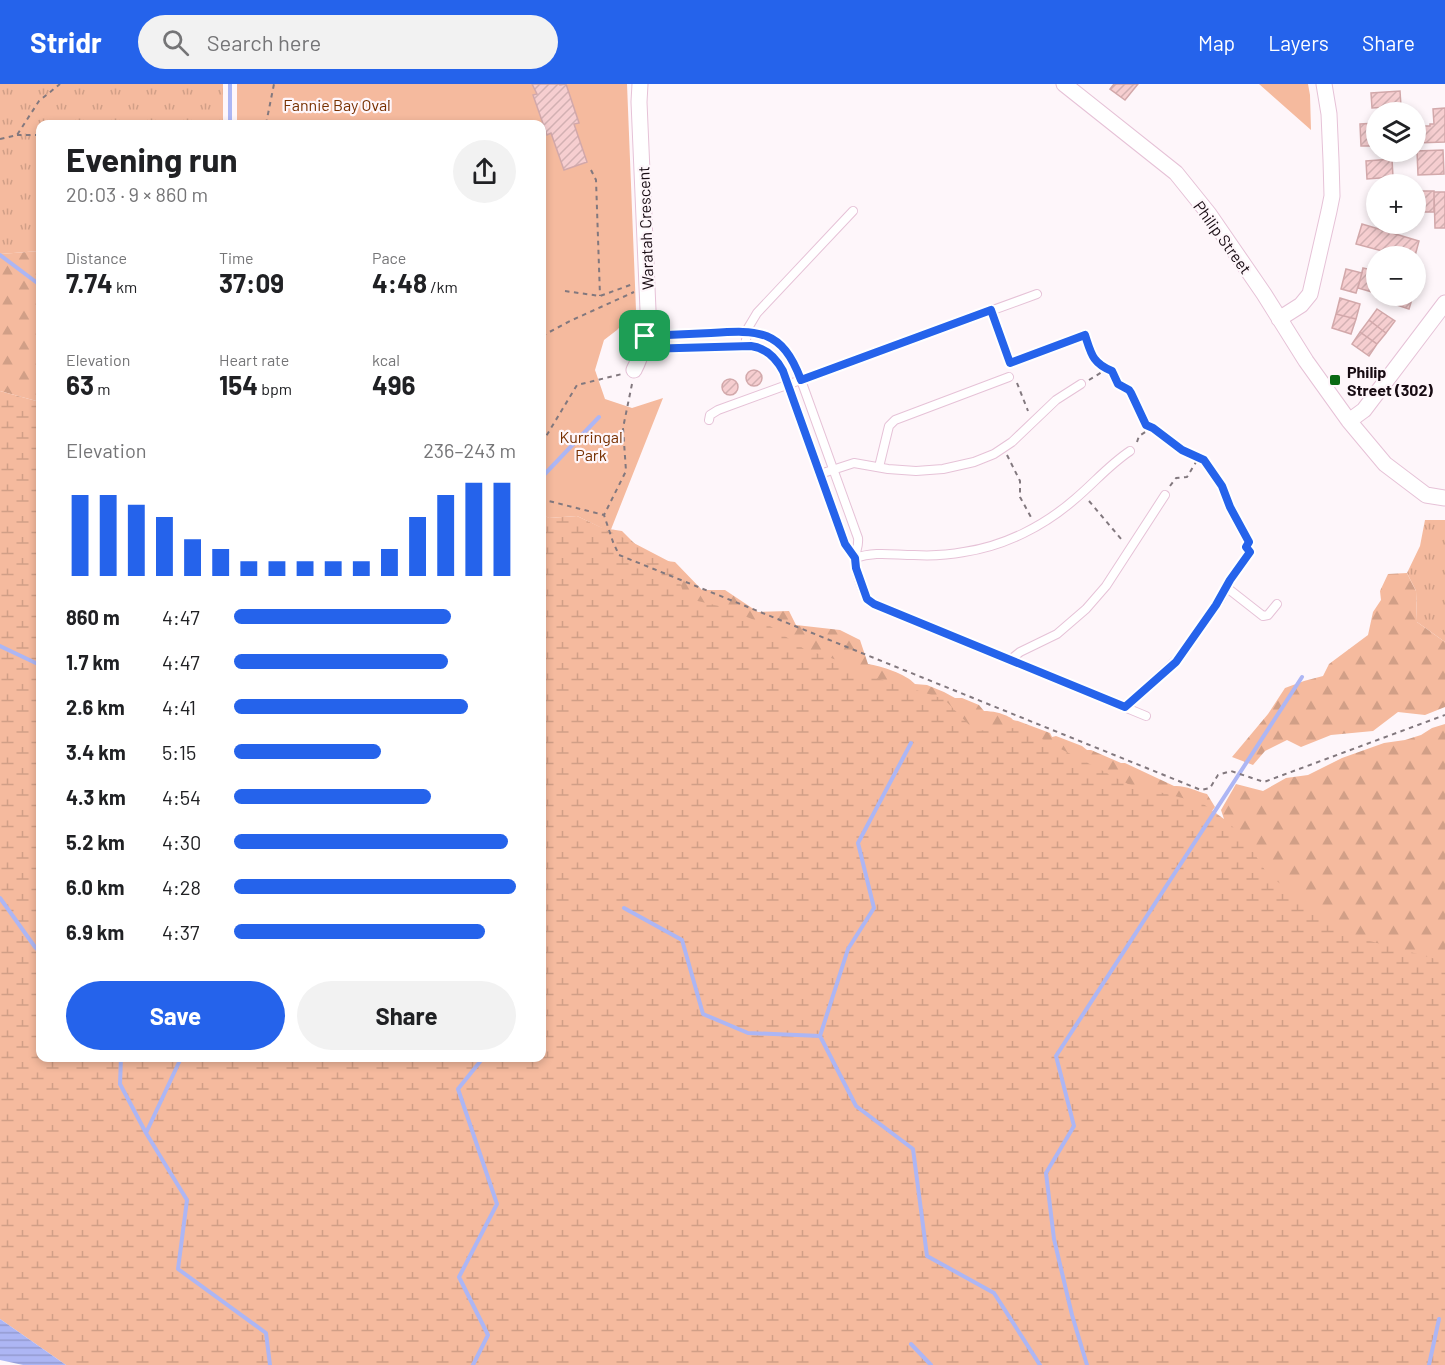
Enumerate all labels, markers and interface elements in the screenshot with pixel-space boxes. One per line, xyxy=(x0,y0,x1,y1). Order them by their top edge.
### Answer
search box xyxy=(138,15,558,69)
text: Stridr xyxy=(30,25,102,59)
icon: search xyxy=(159,26,192,59)
text: Search here xyxy=(207,29,321,55)
text: Map xyxy=(1198,30,1235,55)
text: Layers xyxy=(1268,30,1329,55)
text: Share xyxy=(1362,30,1415,55)
park label: Fannie Bay Oval xyxy=(283,95,391,114)
map controls xyxy=(1366,102,1426,306)
button: layers xyxy=(1366,102,1426,162)
text: Evening run xyxy=(66,139,238,179)
button: share xyxy=(453,140,516,203)
street label: Waratah Crescent xyxy=(633,166,657,290)
button: + xyxy=(1366,174,1426,234)
text: 20:03 · 9 × 860 m xyxy=(66,182,208,206)
street label: Philip Street xyxy=(1190,197,1256,277)
button: − xyxy=(1366,246,1426,306)
text: Distance xyxy=(66,248,127,267)
text: Time xyxy=(219,248,254,267)
text: Pace xyxy=(372,248,406,267)
text: 7.74 xyxy=(66,267,113,298)
text: 37:09 xyxy=(219,267,284,298)
text: 4:48 xyxy=(372,267,427,298)
text: km xyxy=(113,277,137,296)
text: /km xyxy=(427,277,458,296)
pin xyxy=(619,310,670,361)
icon: arrive xyxy=(628,319,661,352)
text: Elevation xyxy=(66,350,130,369)
text: Heart rate xyxy=(219,350,289,369)
text: kcal xyxy=(372,350,400,369)
place label: Philip Street (302) xyxy=(1347,362,1433,399)
text: 63 xyxy=(66,369,94,400)
text: 154 xyxy=(219,369,258,400)
text: 496 xyxy=(372,369,416,400)
marker: Philip Street (302) xyxy=(1328,373,1342,387)
text: m xyxy=(94,379,110,398)
text: bpm xyxy=(258,379,292,398)
park label: Kurringal Park xyxy=(559,427,623,464)
text: Elevation xyxy=(66,438,147,462)
text: 236–243 m xyxy=(423,438,516,462)
text: 860 m xyxy=(66,605,120,629)
text: 4:47 xyxy=(162,605,200,629)
text: 1.7 km xyxy=(66,650,120,674)
text: 4:47 xyxy=(162,650,200,674)
text: 2.6 km xyxy=(66,695,125,719)
text: 4:41 xyxy=(162,695,196,719)
text: 3.4 km xyxy=(66,740,126,764)
text: 5:15 xyxy=(162,740,196,764)
text: 4.3 km xyxy=(66,785,126,809)
text: 4:54 xyxy=(162,785,201,809)
text: 5.2 km xyxy=(66,830,125,854)
text: 4:30 xyxy=(162,830,201,854)
text: 6.0 km xyxy=(66,875,124,899)
text: 4:28 xyxy=(162,875,201,899)
text: 6.9 km xyxy=(66,920,124,944)
text: 4:37 xyxy=(162,920,200,944)
button: Save xyxy=(66,981,285,1050)
button: Share xyxy=(297,981,516,1050)

